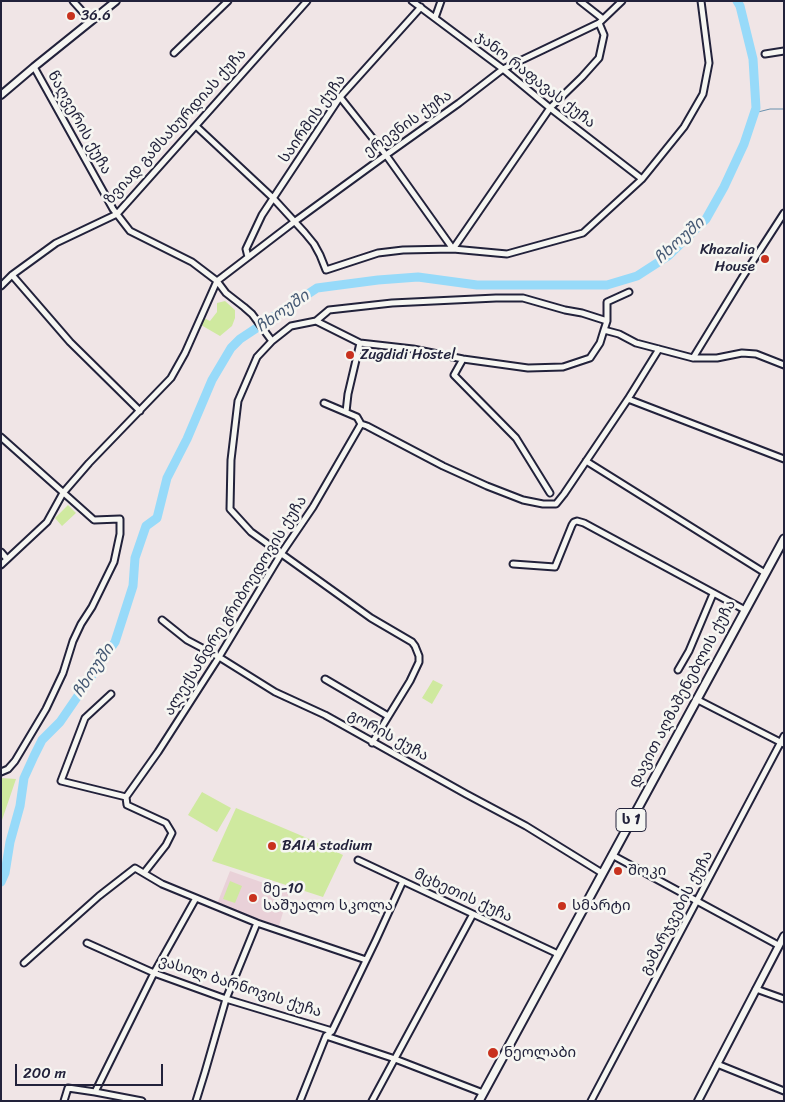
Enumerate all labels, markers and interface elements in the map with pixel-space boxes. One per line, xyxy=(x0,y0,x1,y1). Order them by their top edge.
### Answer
place label: 36.6 xyxy=(81,7,111,25)
marker: 36.6 xyxy=(65,10,77,22)
street label: ჯანო რაფავას ქუჩა xyxy=(471,28,599,132)
street label: ზვიად გამსახურდიას ქუჩა xyxy=(101,46,251,208)
street label: წაღვერის ქუჩა xyxy=(43,68,115,178)
street label: საირმის ქუჩა xyxy=(276,71,350,167)
street label: ერევნის ქუჩა xyxy=(360,87,456,161)
water label: ჩხოუში xyxy=(651,214,709,268)
place label: Khazalia House xyxy=(700,241,755,276)
marker: Khazalia House xyxy=(759,253,771,265)
water label: ჩხოუში xyxy=(253,287,313,337)
place label: Zugdidi Hostel xyxy=(360,346,455,364)
marker: Zugdidi Hostel xyxy=(344,349,356,361)
street label: ალექსანდრე გრიბოედოვის ქუჩა xyxy=(161,493,311,719)
street label: დავით აღმაშენებლის ქუჩა xyxy=(626,597,740,791)
water label: ჩხოუში xyxy=(69,641,119,701)
street label: გორის ქუჩა xyxy=(345,706,431,766)
road number: ს 1 xyxy=(616,808,646,832)
place label: BAIA stadium xyxy=(282,837,372,855)
marker: BAIA stadium xyxy=(266,840,278,852)
street label: გამარჯვების ქუჩა xyxy=(637,848,717,978)
place label: შოკი xyxy=(628,862,666,880)
street label: მცხეთის ქუჩა xyxy=(411,865,515,927)
marker: შოკი xyxy=(612,865,624,877)
place label: მე-10 საშუალო სკოლა xyxy=(263,880,393,915)
marker: მე-10 საშუალო სკოლა xyxy=(247,892,259,904)
place label: სმარტი xyxy=(572,897,631,915)
marker: სმარტი xyxy=(556,900,568,912)
street label: ვასილ ბარნოვის ქუჩა xyxy=(156,952,324,1022)
place label: ნეოლაბი xyxy=(504,1044,576,1062)
marker: ნეოლაბი xyxy=(486,1046,500,1060)
scale bar xyxy=(18,1054,165,1086)
text: 200 m xyxy=(23,1060,66,1086)

